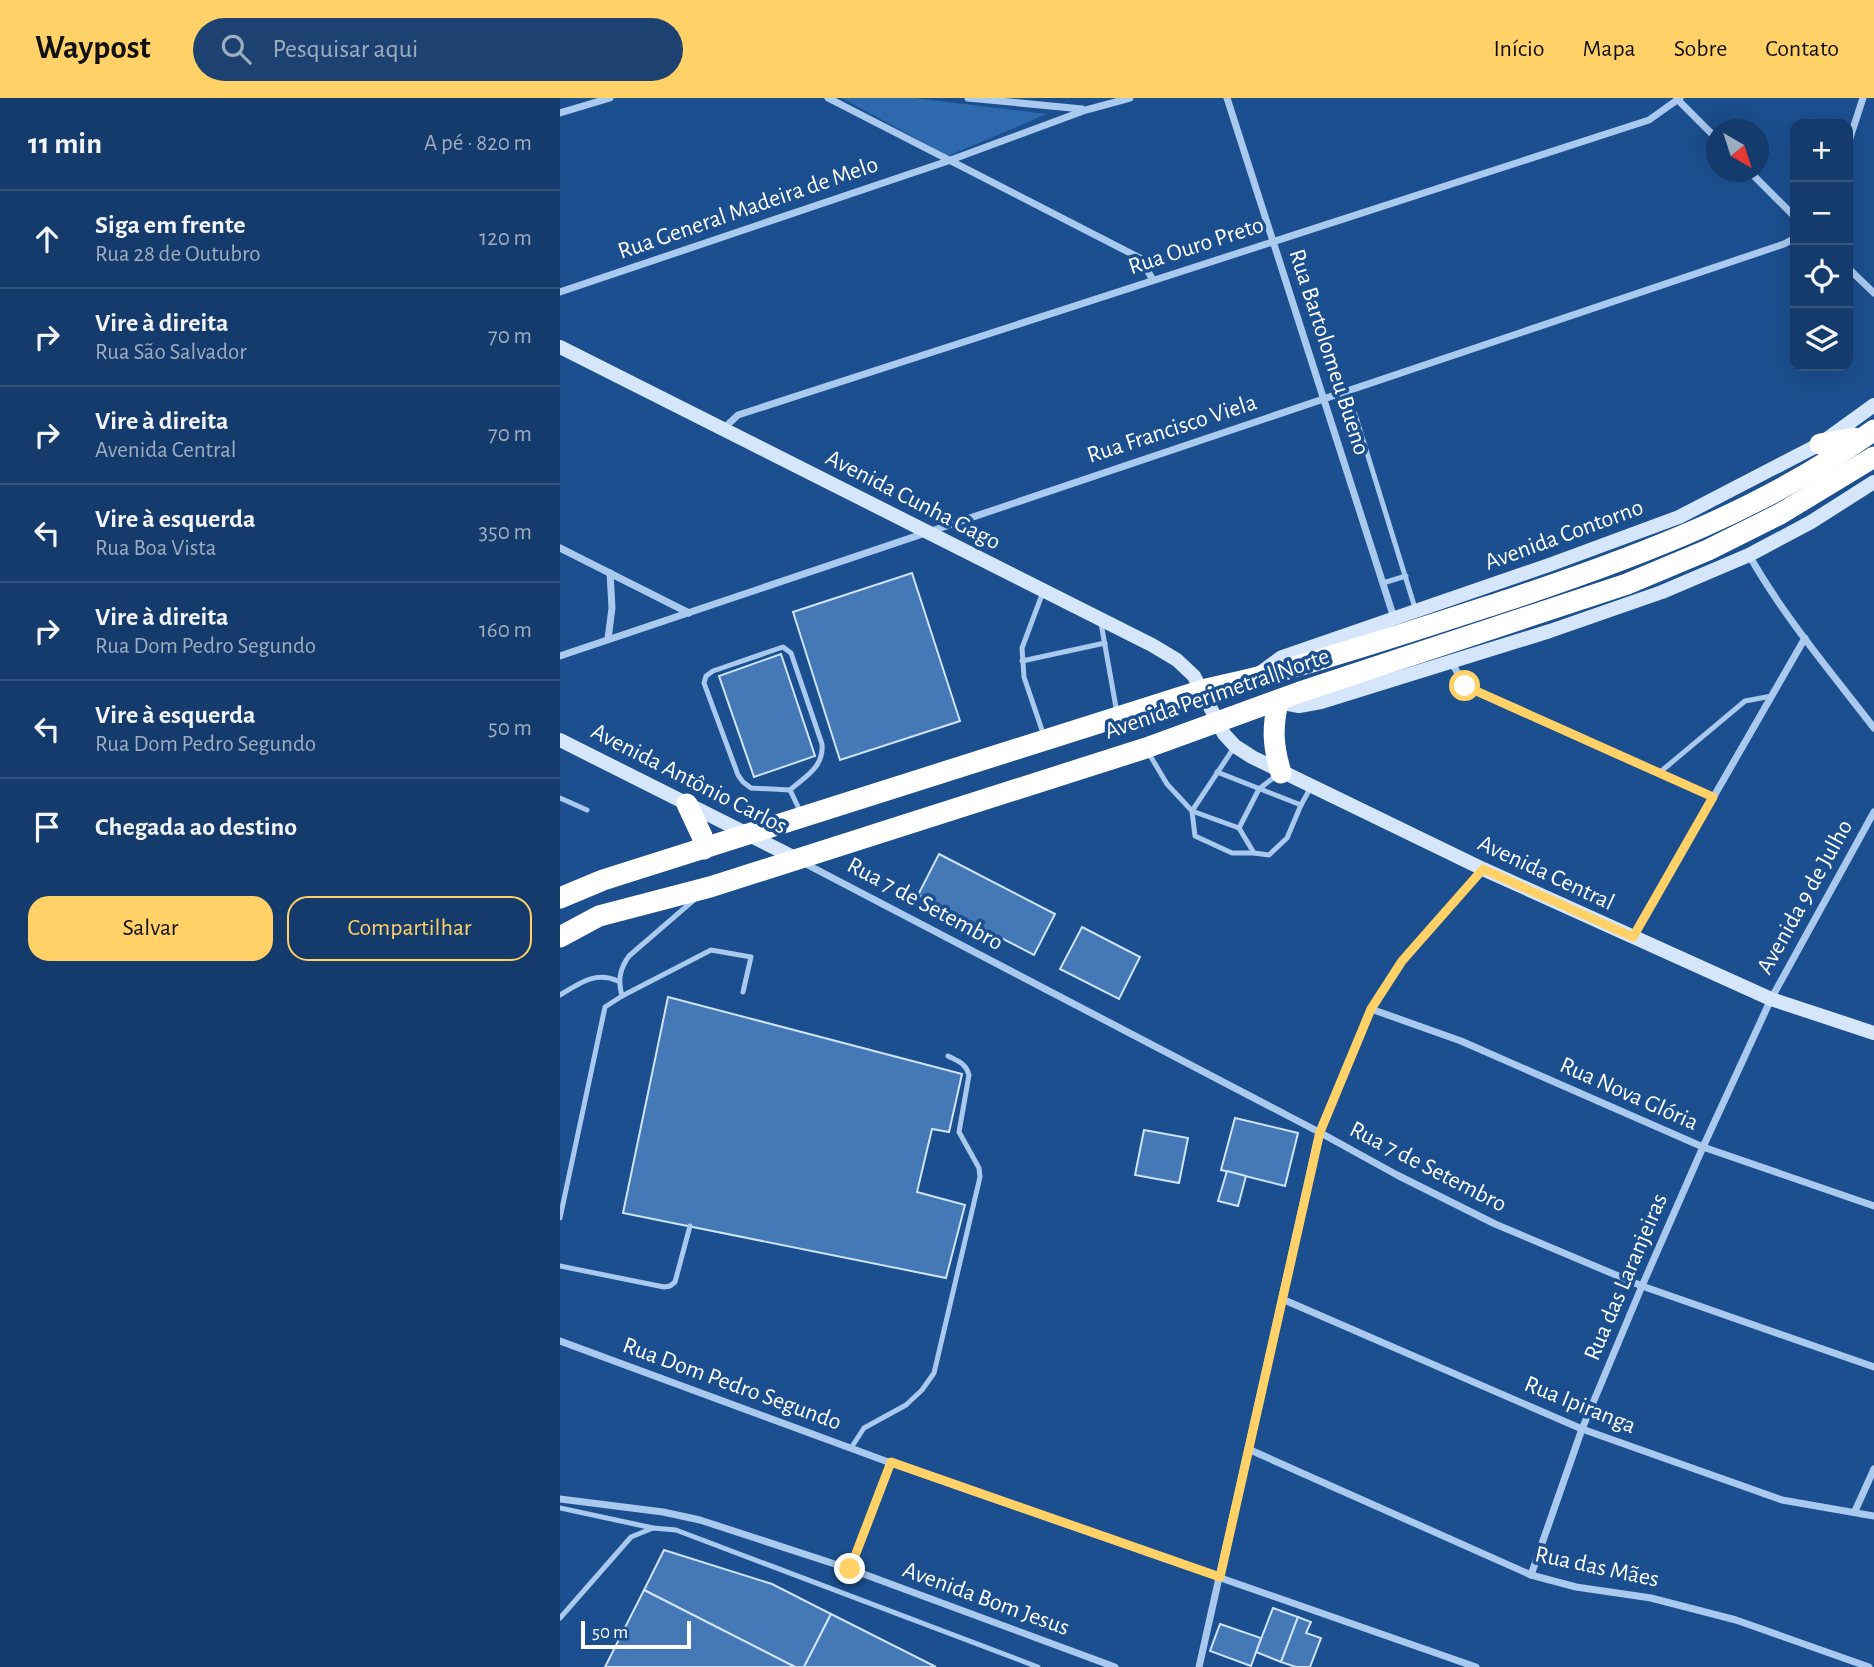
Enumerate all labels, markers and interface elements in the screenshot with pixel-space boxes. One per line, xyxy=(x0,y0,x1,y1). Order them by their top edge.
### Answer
search box xyxy=(193,18,683,81)
icon: search xyxy=(217,30,255,68)
text: Waypost xyxy=(35,32,151,65)
text: Pesquisar aqui xyxy=(273,36,418,62)
text: Início xyxy=(1493,37,1545,61)
text: Mapa xyxy=(1583,37,1636,61)
text: Sobre xyxy=(1674,37,1727,61)
text: Contato xyxy=(1765,37,1839,61)
north arrow xyxy=(1706,119,1769,182)
map controls xyxy=(1790,119,1853,371)
button: + xyxy=(1790,119,1853,182)
text: 11 min xyxy=(28,129,102,159)
text: A pé · 820 m xyxy=(424,132,532,155)
street label: Rua General Madeira de Melo xyxy=(615,152,881,264)
button: − xyxy=(1790,182,1853,245)
text: Siga em frente xyxy=(95,212,246,238)
street label: Rua Ouro Preto xyxy=(1125,213,1267,279)
icon: ahead xyxy=(28,220,66,258)
text: 120 m xyxy=(479,227,532,250)
text: Rua 28 de Outubro xyxy=(95,243,261,266)
button: locate xyxy=(1790,245,1853,308)
street label: Rua Bartolomeu Bueno xyxy=(1284,246,1374,458)
button: layers xyxy=(1790,308,1853,371)
text: Vire à direita xyxy=(95,310,229,336)
icon: right xyxy=(28,318,66,356)
text: 70 m xyxy=(488,325,532,348)
text: Rua São Salvador xyxy=(95,341,247,364)
street label: Rua Francisco Viela xyxy=(1084,390,1260,468)
text: Vire à direita xyxy=(95,408,229,434)
icon: right xyxy=(28,416,66,454)
text: 70 m xyxy=(488,423,532,446)
text: Avenida Central xyxy=(95,439,236,462)
street label: Avenida Cunha Gago xyxy=(822,446,1004,554)
street label: Avenida Contorno xyxy=(1482,495,1646,575)
text: Vire à esquerda xyxy=(95,506,256,532)
icon: left xyxy=(28,514,66,552)
text: 350 m xyxy=(479,521,532,544)
text: Rua Boa Vista xyxy=(95,537,216,560)
text: Vire à direita xyxy=(95,604,229,630)
icon: right xyxy=(28,612,66,650)
text: 160 m xyxy=(479,619,532,642)
text: Rua Dom Pedro Segundo xyxy=(95,635,316,658)
street label: Avenida Perimetral Norte xyxy=(1101,644,1333,744)
route start xyxy=(1449,670,1480,701)
text: Vire à esquerda xyxy=(95,702,256,728)
icon: left xyxy=(28,710,66,748)
text: 50 m xyxy=(488,717,532,740)
street label: Avenida Antônio Carlos xyxy=(587,719,791,839)
text: Rua Dom Pedro Segundo xyxy=(95,733,316,756)
icon: arrive xyxy=(28,808,66,846)
text: Chegada ao destino xyxy=(95,814,297,840)
street label: Avenida 9 de Julho xyxy=(1753,816,1857,978)
street label: Avenida Central xyxy=(1474,831,1618,915)
street label: Rua 7 de Setembro xyxy=(843,853,1007,955)
button: Salvar xyxy=(28,896,273,961)
button: Compartilhar xyxy=(287,896,532,961)
street label: Rua Nova Glória xyxy=(1556,1053,1702,1135)
street label: Rua 7 de Setembro xyxy=(1346,1117,1510,1217)
street label: Rua das Laranjeiras xyxy=(1580,1190,1672,1364)
street label: Rua Dom Pedro Segundo xyxy=(619,1333,845,1435)
street label: Rua Ipiranga xyxy=(1521,1372,1639,1438)
street label: Rua das Mães xyxy=(1533,1542,1661,1592)
route end xyxy=(834,1553,865,1584)
street label: Avenida Bom Jesus xyxy=(900,1558,1072,1640)
scale bar xyxy=(581,1618,691,1650)
text: 50 m xyxy=(592,1623,628,1642)

